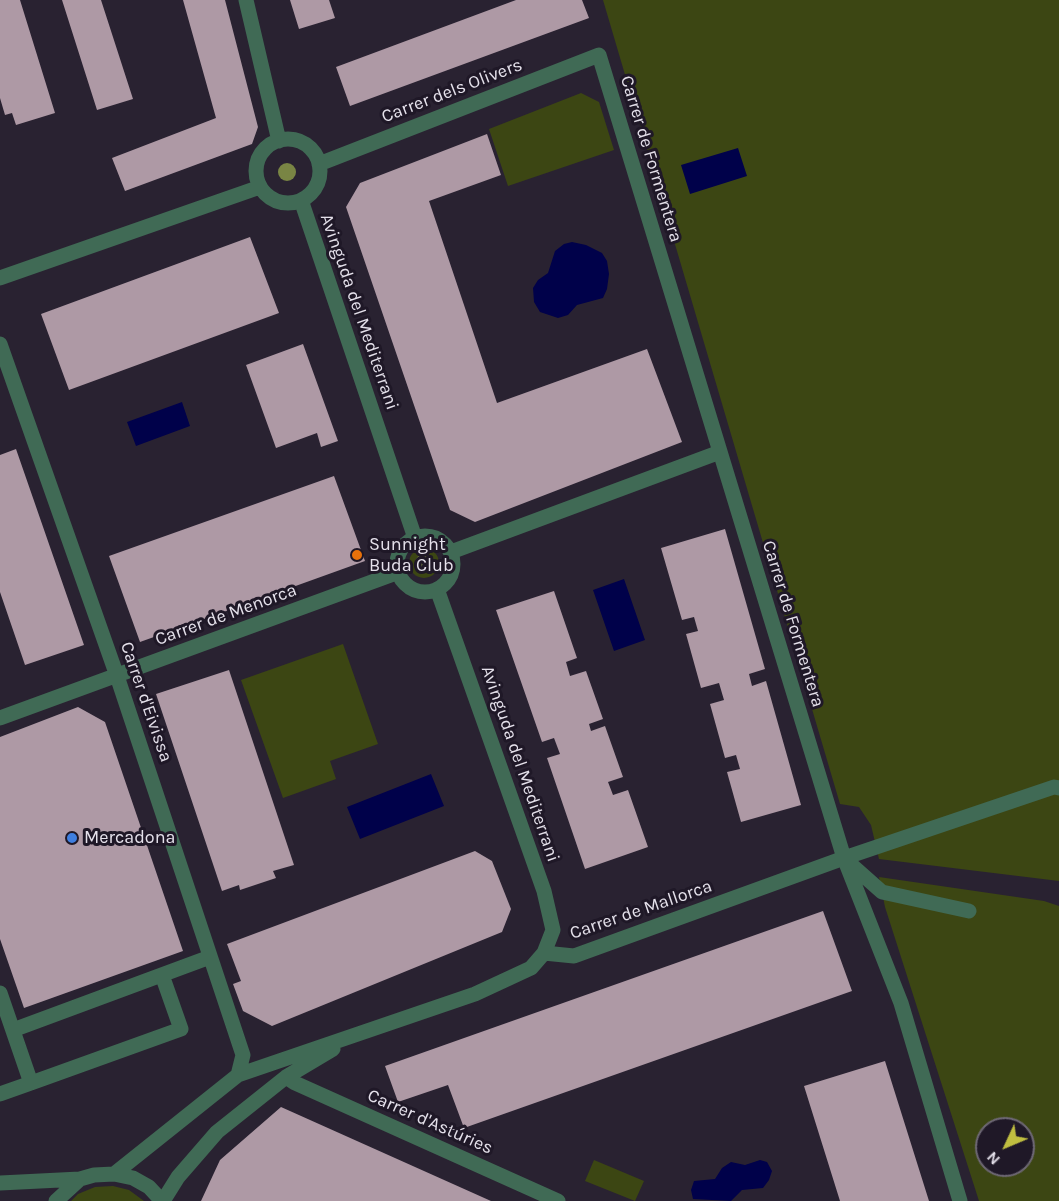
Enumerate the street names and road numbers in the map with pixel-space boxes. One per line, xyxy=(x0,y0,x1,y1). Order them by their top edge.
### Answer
street label: Carrer dels Olivers xyxy=(379,54,525,128)
street label: Carrer de Formentera xyxy=(615,73,687,245)
street label: Avinguda del Mediterrani xyxy=(315,211,403,413)
street label: Carrer de Formentera xyxy=(757,538,829,710)
street label: Carrer de Menorca xyxy=(152,579,300,651)
street label: Carrer d'Eivissa xyxy=(115,639,177,765)
street label: Avinguda del Mediterrani xyxy=(476,663,564,865)
street label: Carrer de Mallorca xyxy=(567,876,715,944)
street label: Carrer d'Astúries xyxy=(364,1085,496,1159)

